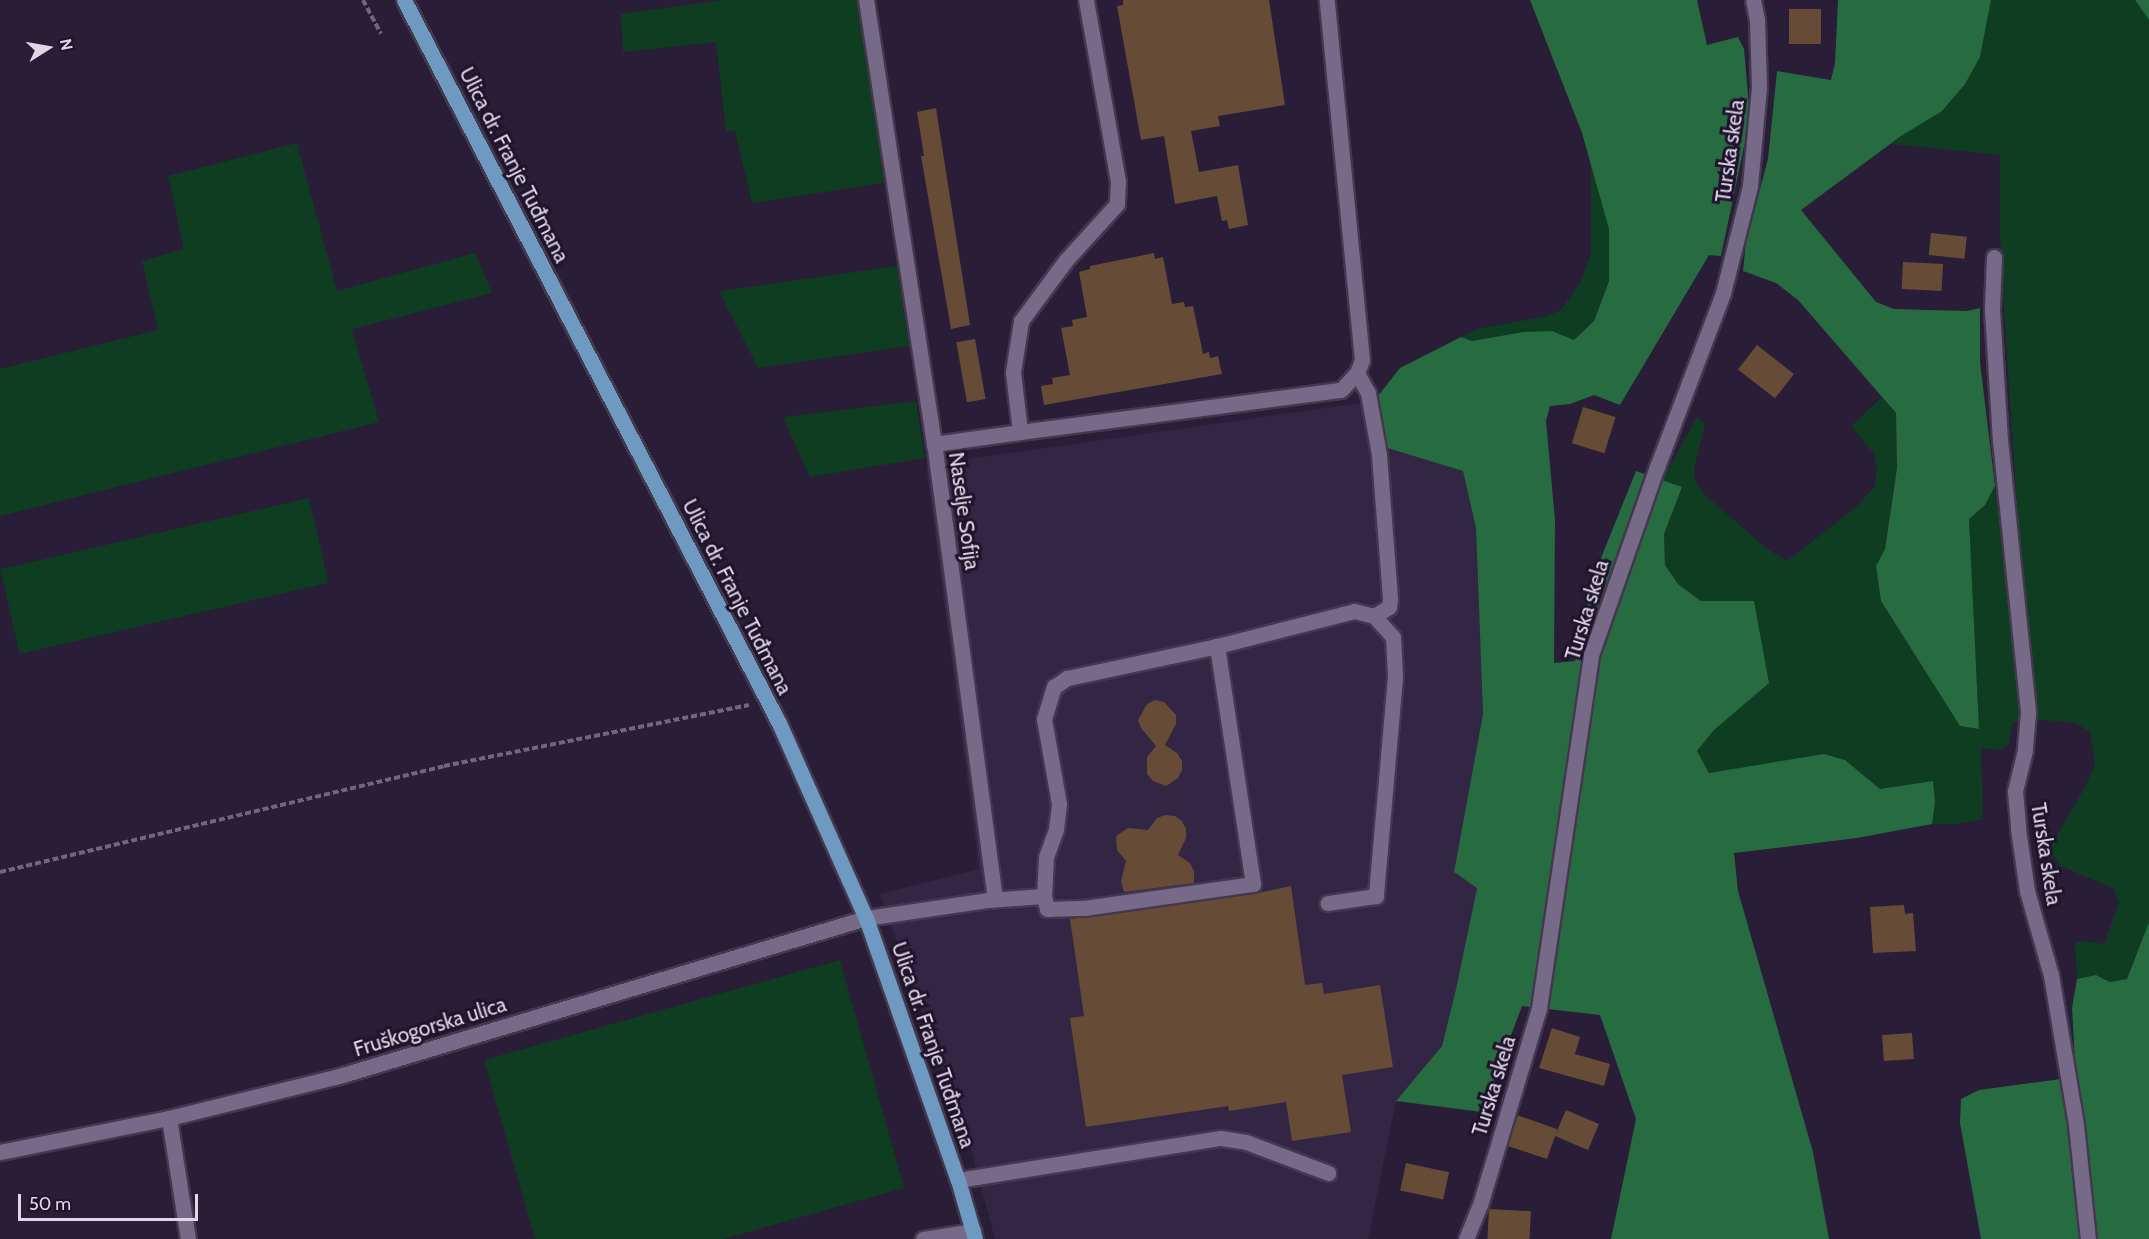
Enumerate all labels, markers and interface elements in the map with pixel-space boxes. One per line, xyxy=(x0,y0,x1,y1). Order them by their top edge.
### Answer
north arrow xyxy=(18,18,78,78)
text: N xyxy=(56,37,77,52)
street label: Ulica dr. Franje Tuđmana xyxy=(454,63,574,267)
street label: Turska skela xyxy=(1710,98,1750,204)
street label: Naselje Sofija xyxy=(943,451,985,571)
street label: Ulica dr. Franje Tuđmana xyxy=(677,495,797,699)
street label: Turska skela xyxy=(1560,557,1614,663)
street label: Turska skela xyxy=(2025,801,2067,907)
street label: Ulica dr. Franje Tuđmana xyxy=(886,939,980,1151)
street label: Fruškogorska ulica xyxy=(351,992,509,1062)
street label: Turska skela xyxy=(1467,1033,1521,1139)
scale bar xyxy=(21,1182,201,1220)
text: 50 m xyxy=(29,1193,71,1215)

